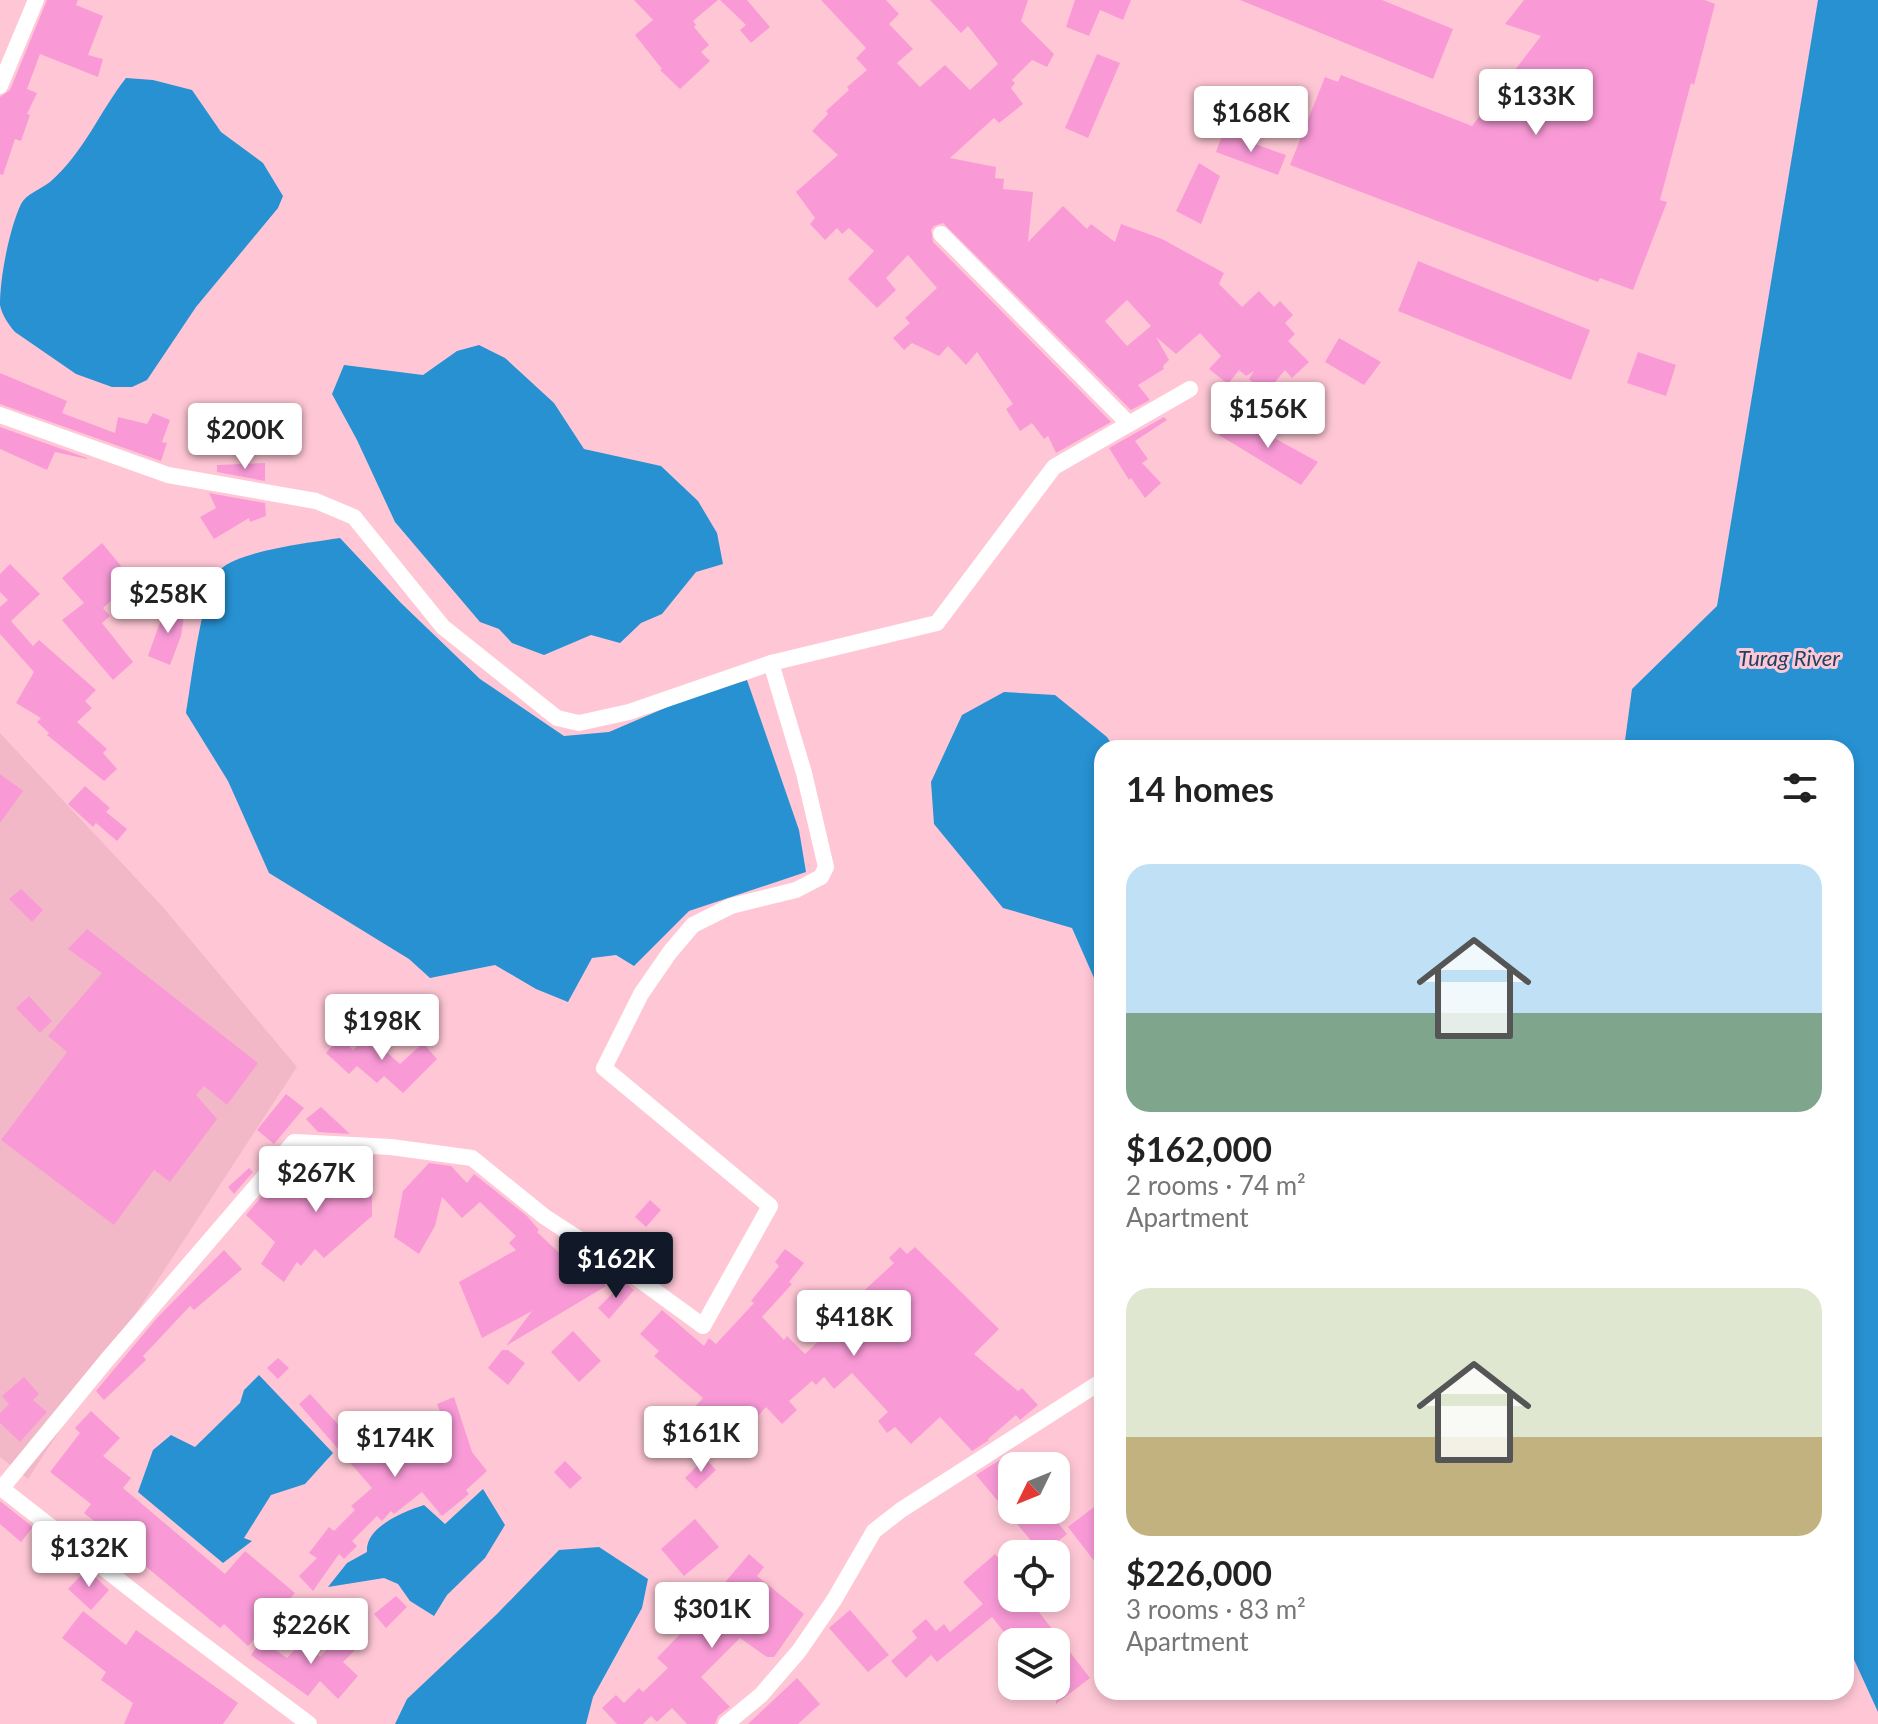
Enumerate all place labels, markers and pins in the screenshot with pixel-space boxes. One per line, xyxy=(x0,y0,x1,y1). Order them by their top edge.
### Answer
pin: $133K xyxy=(1480,69,1592,137)
pin: $168K xyxy=(1195,86,1307,154)
pin: $156K xyxy=(1212,382,1324,450)
pin: $200K xyxy=(189,403,301,471)
pin: $258K xyxy=(112,567,224,635)
pin: $198K xyxy=(326,994,438,1062)
pin: $267K xyxy=(260,1146,372,1214)
pin: $162K xyxy=(560,1232,672,1300)
pin: $418K xyxy=(798,1290,910,1358)
pin: $161K xyxy=(645,1406,757,1474)
pin: $174K xyxy=(339,1411,451,1479)
pin: $132K xyxy=(33,1521,145,1589)
pin: $301K xyxy=(656,1582,768,1650)
pin: $226K xyxy=(255,1598,367,1666)

